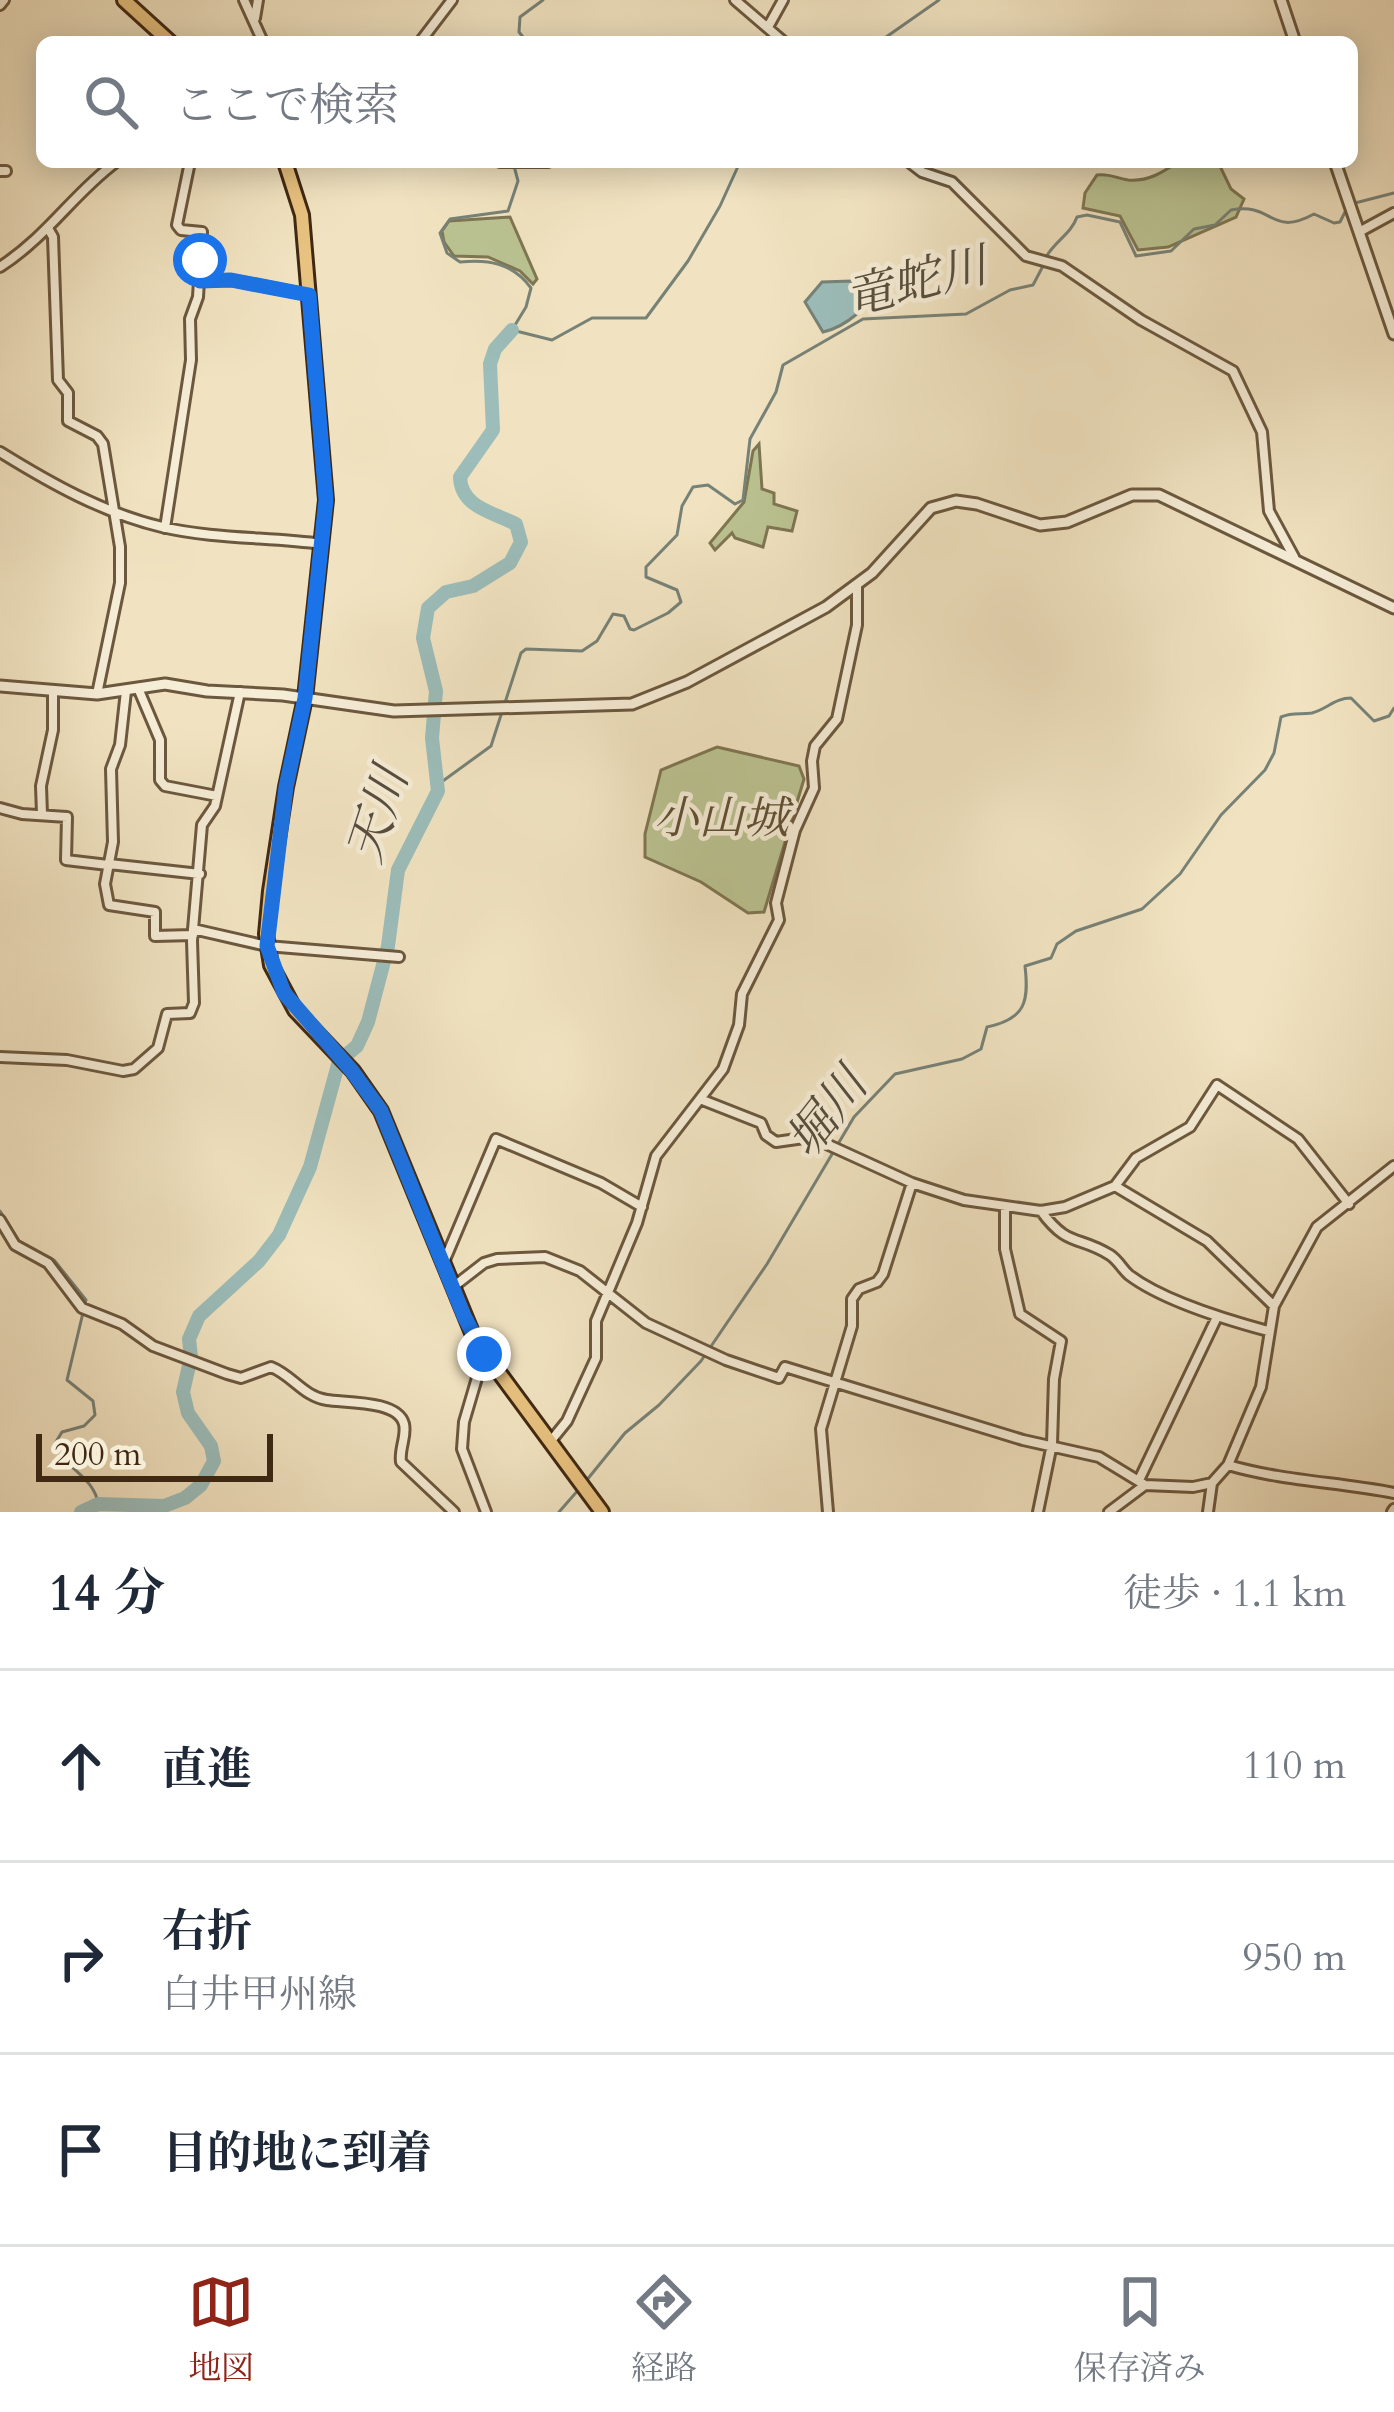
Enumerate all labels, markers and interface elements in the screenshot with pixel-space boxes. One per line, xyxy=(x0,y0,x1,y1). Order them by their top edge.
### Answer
search box xyxy=(36,36,1358,168)
icon: search xyxy=(78,69,144,135)
text: ここで検索 xyxy=(174,75,399,136)
water label: 竜蛇川 xyxy=(838,232,999,331)
route start xyxy=(173,233,227,287)
water label: 天川 xyxy=(332,755,425,871)
park label: 小山城 xyxy=(653,788,794,849)
water label: 堀川 xyxy=(772,1051,885,1171)
route end xyxy=(457,1327,511,1381)
scale bar xyxy=(36,1428,273,1481)
text: 200 m xyxy=(54,1432,141,1477)
text: 14 分 xyxy=(48,1559,165,1629)
text: 徒歩 · 1.1 km xyxy=(1123,1567,1346,1620)
icon: ahead xyxy=(48,1733,114,1799)
text: 直進 xyxy=(162,1739,252,1800)
text: 110 m xyxy=(1243,1739,1346,1792)
text: 右折 xyxy=(162,1901,252,1962)
icon: right xyxy=(48,1925,114,1991)
text: 950 m xyxy=(1243,1931,1346,1984)
text: 白井甲州線 xyxy=(162,1968,357,2021)
icon: arrive xyxy=(48,2117,114,2183)
text: 目的地に到着 xyxy=(162,2123,432,2184)
tab: 地図 xyxy=(188,2269,254,2391)
tab: 経路 xyxy=(631,2269,697,2391)
tab: 保存済み xyxy=(1074,2269,1206,2391)

